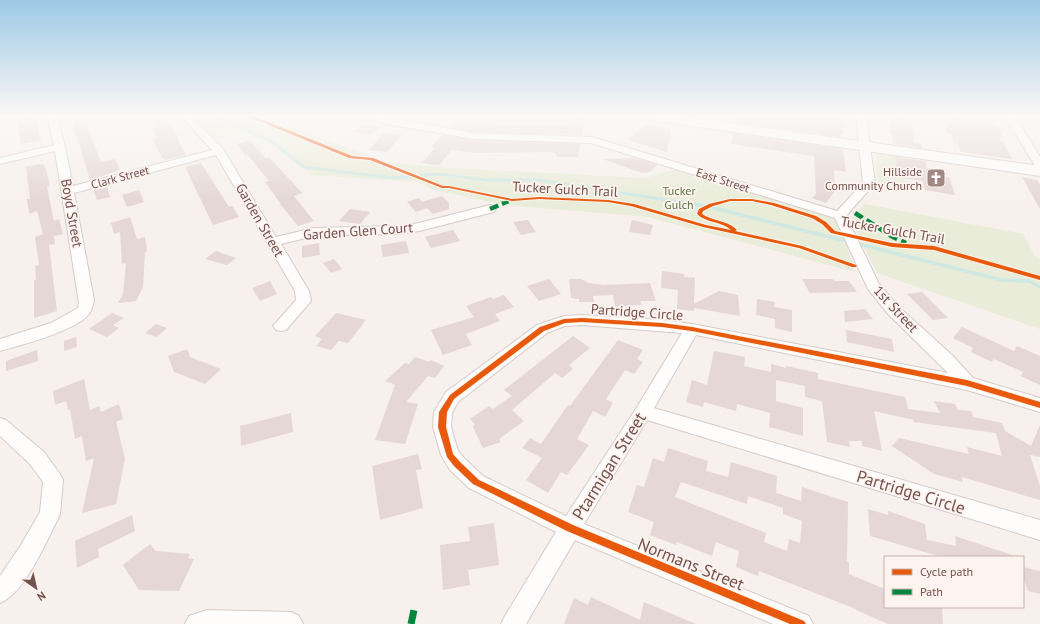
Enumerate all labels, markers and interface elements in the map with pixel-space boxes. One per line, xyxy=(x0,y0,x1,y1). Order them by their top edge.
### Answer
street label: Clark Street xyxy=(89,162,151,192)
street label: East Street xyxy=(694,164,752,196)
place label: Hillside Community Church xyxy=(825,164,922,193)
church icon: Hillside Community Church xyxy=(925,167,947,189)
street label: Boyd Street xyxy=(57,177,87,249)
street label: Tucker Gulch Trail xyxy=(512,177,618,201)
street label: Garden Street xyxy=(232,180,288,260)
park label: Tucker Gulch xyxy=(662,183,696,212)
street label: Tucker Gulch Trail xyxy=(839,212,947,248)
street label: Garden Glen Court xyxy=(303,218,414,244)
street label: 1st Street xyxy=(870,282,922,336)
street label: Partridge Circle xyxy=(590,300,684,324)
street label: Ptarmigan Street xyxy=(567,408,651,524)
street label: Partridge Circle xyxy=(854,465,968,519)
street label: Normans Street xyxy=(635,533,748,595)
legend xyxy=(884,556,1024,608)
text: Cycle path xyxy=(920,564,973,579)
north arrow xyxy=(16,568,56,608)
text: Path xyxy=(920,584,943,599)
text: N xyxy=(35,588,49,604)

